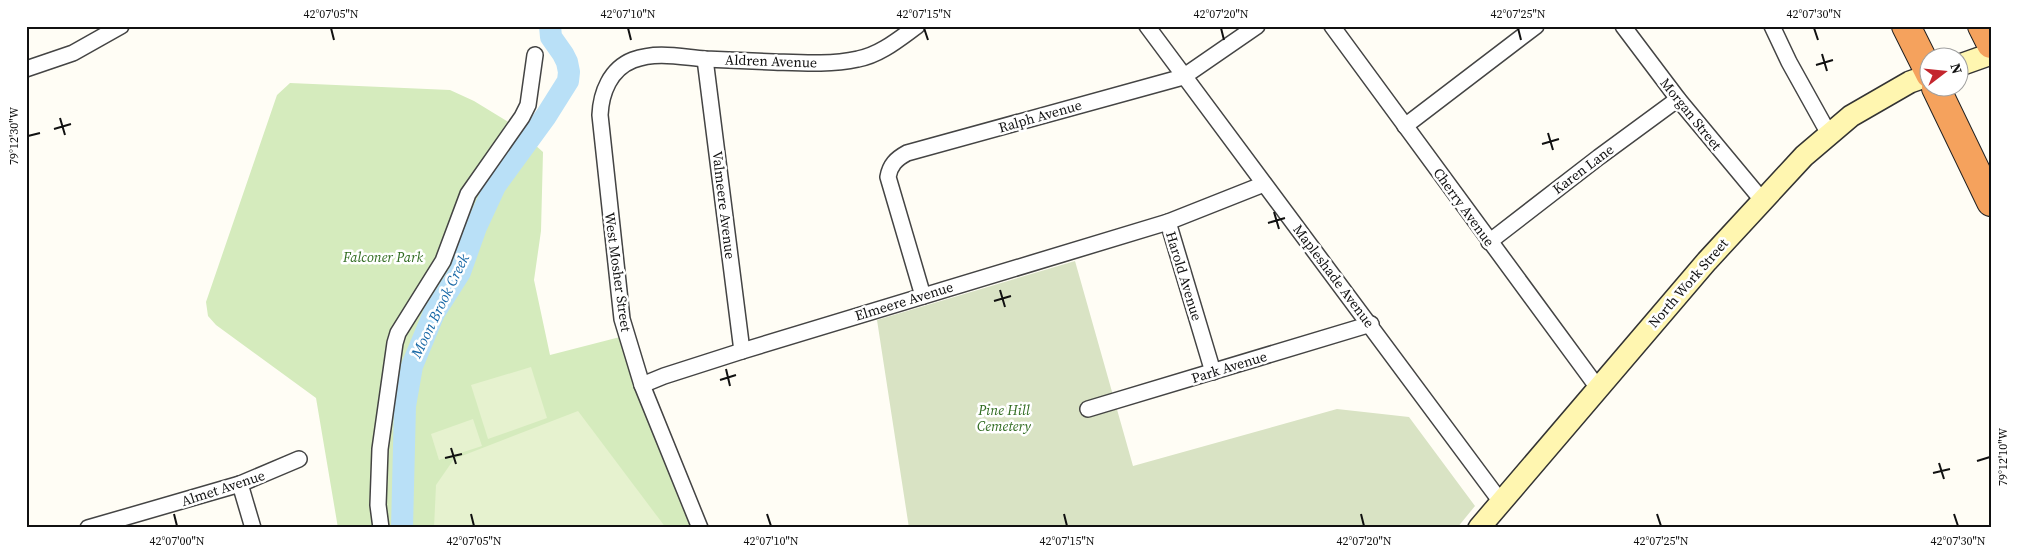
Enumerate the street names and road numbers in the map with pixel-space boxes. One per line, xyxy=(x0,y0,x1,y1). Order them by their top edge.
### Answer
street label: Aldren Avenue xyxy=(725,49,817,73)
street label: Morgan Street xyxy=(1656,74,1727,155)
street label: Ralph Avenue xyxy=(996,95,1084,137)
street label: Karen Lane xyxy=(1548,139,1618,199)
street label: Valmeere Avenue xyxy=(707,150,741,260)
street label: Cherry Avenue xyxy=(1429,164,1499,250)
street label: West Mosher Street xyxy=(600,211,636,333)
street label: Mapleshade Avenue xyxy=(1289,220,1379,332)
street label: Harold Avenue xyxy=(1161,229,1207,323)
street label: North Work Street xyxy=(1643,234,1733,332)
street label: Elmeere Avenue xyxy=(852,277,956,325)
street label: Park Avenue xyxy=(1189,346,1269,388)
street label: Almet Avenue xyxy=(179,465,267,511)

